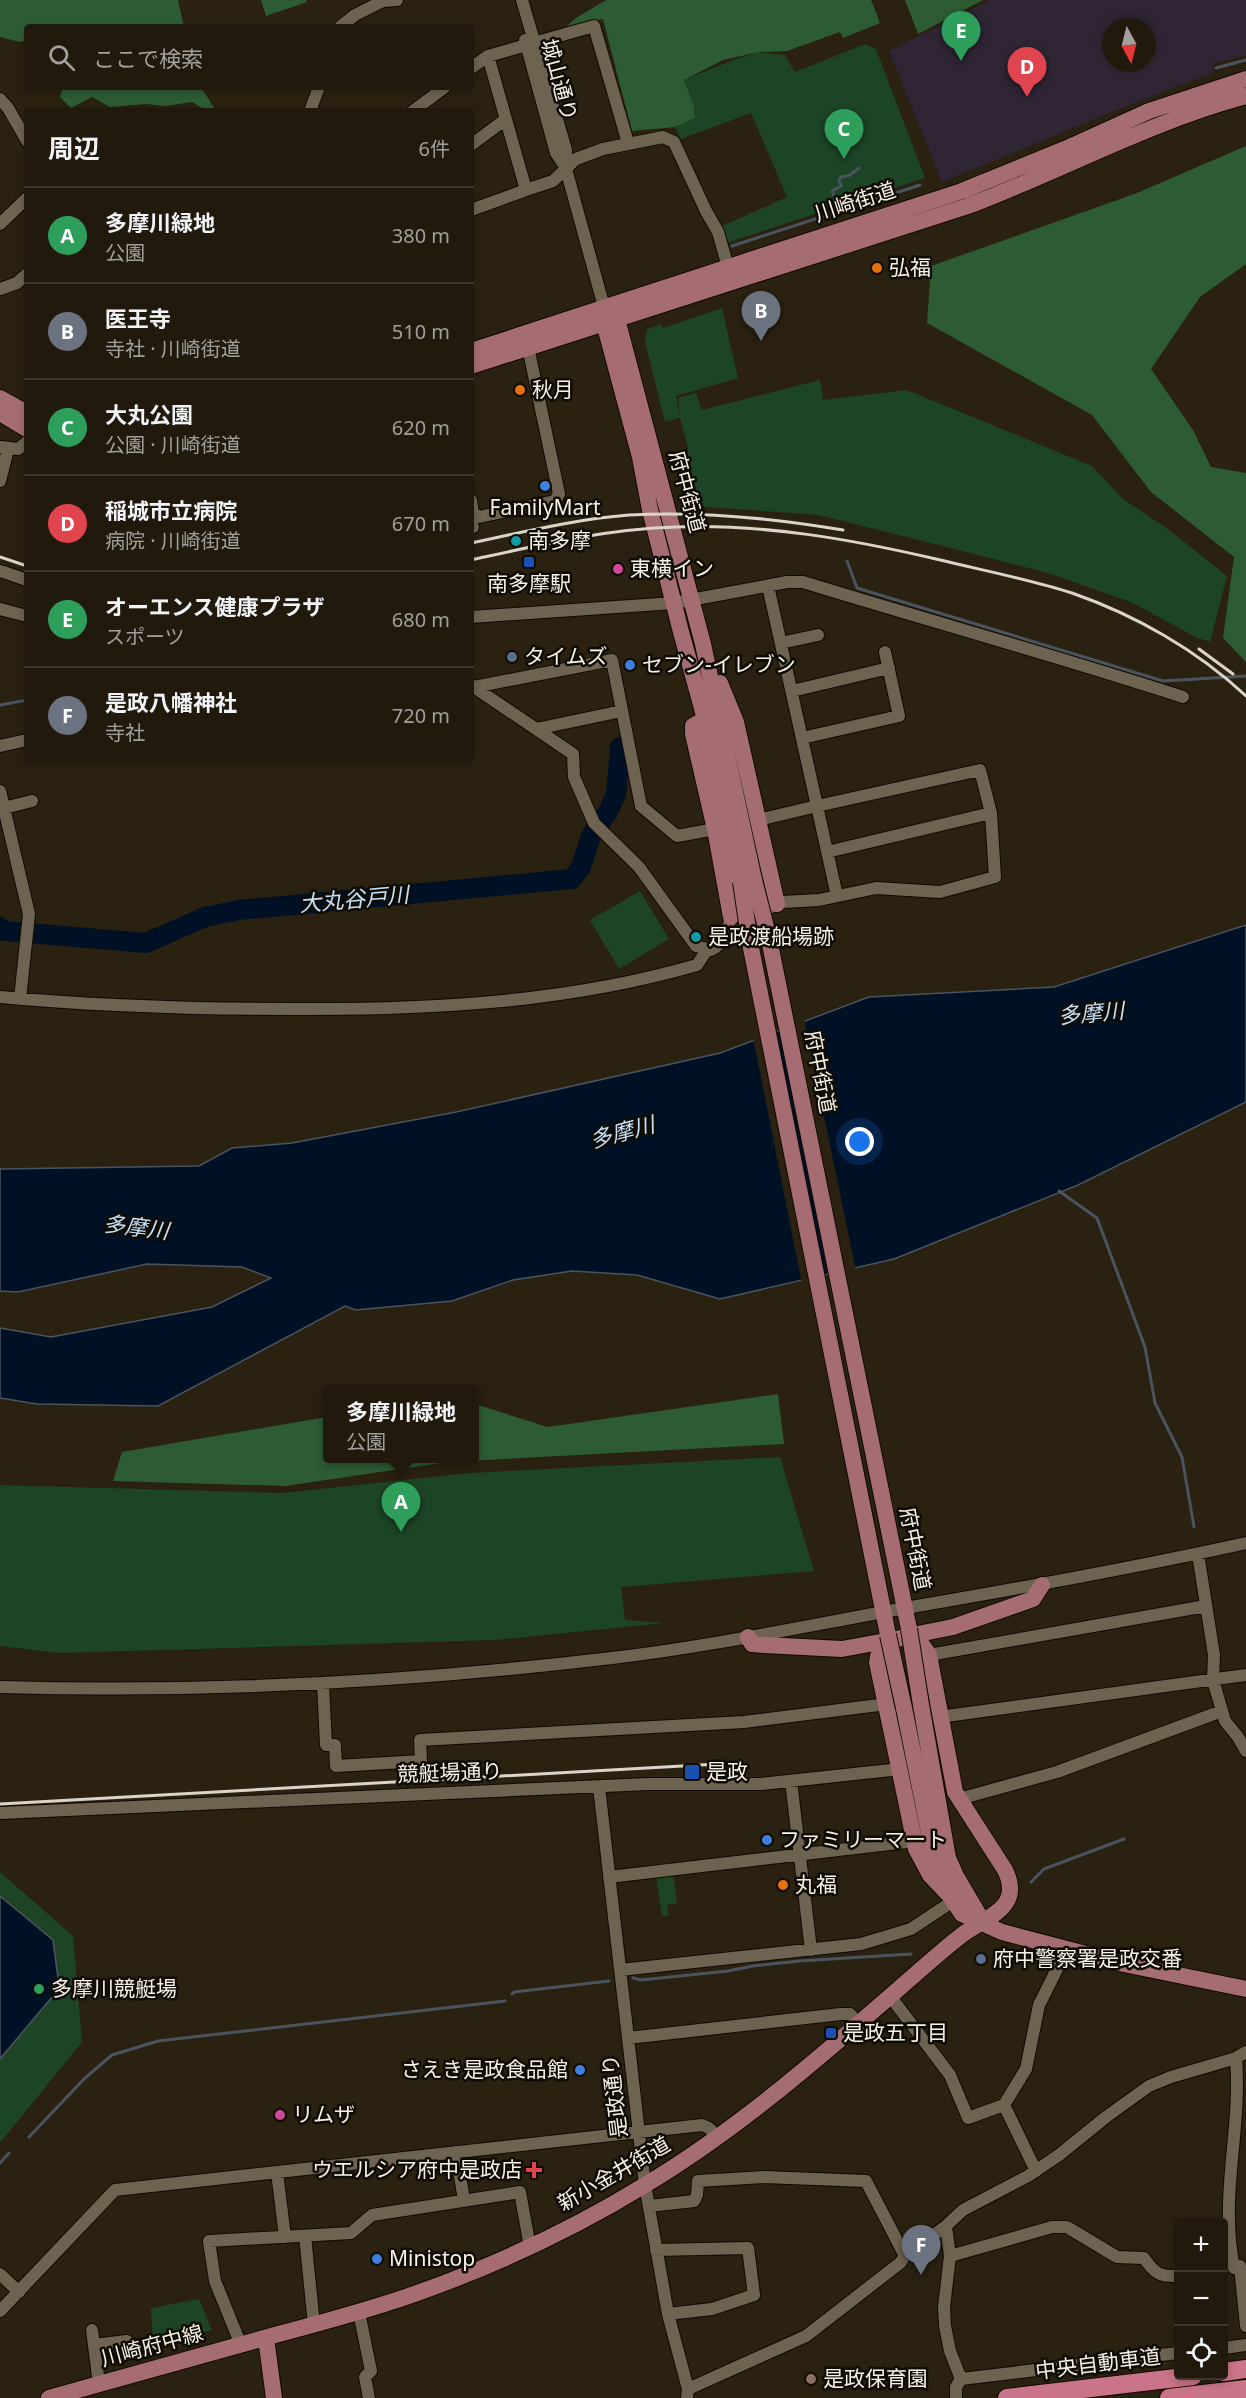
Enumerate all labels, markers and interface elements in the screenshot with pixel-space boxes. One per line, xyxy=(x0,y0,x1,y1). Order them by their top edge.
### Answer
pin: E xyxy=(942,11,980,61)
north arrow xyxy=(1102,18,1156,72)
search box xyxy=(24,24,474,90)
street label: 城山通り xyxy=(536,36,584,124)
icon: search xyxy=(45,41,78,74)
text: ここで検索 xyxy=(93,43,203,73)
pin: D xyxy=(1008,48,1046,97)
pin: C xyxy=(824,110,864,159)
text: 周辺 xyxy=(48,130,100,166)
text: 6件 xyxy=(419,135,450,162)
street label: 川崎街道 xyxy=(810,175,899,227)
text: 多摩川緑地 xyxy=(105,207,215,237)
text: A xyxy=(61,222,74,249)
text: 380 m xyxy=(392,222,450,249)
text: 公園 xyxy=(105,239,145,266)
place label: 弘福 xyxy=(889,253,931,281)
marker: 弘福 xyxy=(870,261,884,275)
pin: B xyxy=(742,292,780,341)
text: 医王寺 xyxy=(105,303,171,333)
text: B xyxy=(61,318,74,345)
text: 510 m xyxy=(392,318,450,345)
text: 寺社 · 川崎街道 xyxy=(105,335,241,362)
place label: 秋月 xyxy=(532,375,574,403)
marker: 秋月 xyxy=(513,383,527,397)
text: 大丸公園 xyxy=(105,399,193,429)
text: C xyxy=(61,414,74,441)
text: 620 m xyxy=(392,414,450,441)
text: 公園 · 川崎街道 xyxy=(105,431,241,458)
street label: 府中街道 xyxy=(664,448,712,536)
marker: FamilyMart xyxy=(538,479,552,493)
place label: FamilyMart xyxy=(490,493,601,521)
text: 稲城市立病院 xyxy=(105,495,237,525)
text: D xyxy=(60,510,75,537)
text: 670 m xyxy=(392,510,450,537)
place label: 南多摩 xyxy=(528,526,591,554)
text: 病院 · 川崎街道 xyxy=(105,527,241,554)
marker: 南多摩 xyxy=(509,534,523,548)
place label: 東横イン xyxy=(630,554,714,582)
marker: 南多摩駅 xyxy=(522,555,536,569)
marker: 東横イン xyxy=(611,562,625,576)
place label: 南多摩駅 xyxy=(487,569,571,597)
text: オーエンス健康プラザ xyxy=(105,591,325,621)
text: E xyxy=(62,606,73,633)
text: 680 m xyxy=(392,606,450,633)
text: スポーツ xyxy=(105,623,185,650)
place label: タイムズ xyxy=(524,642,608,670)
marker: タイムズ xyxy=(505,650,519,664)
place label: セブン-イレブン xyxy=(642,650,796,678)
marker: セブン-イレブン xyxy=(623,658,637,672)
text: 是政八幡神社 xyxy=(105,687,237,717)
text: F xyxy=(62,702,73,729)
text: 720 m xyxy=(392,702,450,729)
text: 寺社 xyxy=(105,719,145,746)
water label: 大丸谷戸川 xyxy=(298,878,412,918)
place label: 是政渡船場跡 xyxy=(708,922,834,950)
marker: 是政渡船場跡 xyxy=(689,930,703,944)
water label: 多摩川 xyxy=(1057,994,1127,1030)
street label: 府中街道 xyxy=(799,1028,843,1116)
water label: 多摩川 xyxy=(586,1107,659,1154)
your location xyxy=(845,1127,874,1156)
water label: 多摩川 xyxy=(102,1207,173,1245)
popup xyxy=(323,1385,479,1463)
text: 多摩川緑地 xyxy=(346,1396,456,1426)
text: 公園 xyxy=(346,1428,386,1455)
pin: A xyxy=(382,1482,420,1532)
street label: 府中街道 xyxy=(894,1505,938,1593)
street label: 競艇場通り xyxy=(397,1756,503,1788)
place label: 是政 xyxy=(706,1757,748,1785)
marker: 是政 xyxy=(683,1763,701,1781)
place label: ファミリーマート xyxy=(779,1825,947,1853)
marker: ファミリーマート xyxy=(760,1833,774,1847)
place label: 丸福 xyxy=(795,1870,837,1898)
marker: 丸福 xyxy=(776,1878,790,1892)
place label: 府中警察署是政交番 xyxy=(993,1944,1182,1972)
marker: 府中警察署是政交番 xyxy=(974,1952,988,1966)
place label: 多摩川競艇場 xyxy=(51,1974,177,2002)
marker: 多摩川競艇場 xyxy=(32,1982,46,1996)
place label: 是政五丁目 xyxy=(843,2018,948,2046)
marker: 是政五丁目 xyxy=(824,2026,838,2040)
street label: 是政通り xyxy=(595,2053,633,2140)
place label: さえき是政食品館 xyxy=(401,2055,568,2083)
marker: さえき是政食品館 xyxy=(573,2063,587,2077)
place label: リムザ xyxy=(292,2100,355,2128)
marker: リムザ xyxy=(273,2108,287,2122)
street label: 新小金井街道 xyxy=(552,2130,675,2217)
place label: ウエルシア府中是政店 xyxy=(312,2155,522,2183)
marker: ウエルシア府中是政店 xyxy=(527,2163,541,2177)
map controls xyxy=(1174,2218,1228,2380)
button: + xyxy=(1174,2218,1228,2272)
pin: F xyxy=(902,2226,940,2275)
place label: Ministop xyxy=(389,2244,475,2272)
marker: Ministop xyxy=(370,2252,384,2266)
button: − xyxy=(1174,2272,1228,2326)
street label: 川崎府中線 xyxy=(97,2318,206,2372)
button: locate xyxy=(1174,2326,1228,2380)
street label: 中央自動車道 xyxy=(1034,2341,1162,2385)
place label: 是政保育園 xyxy=(823,2364,928,2392)
marker: 是政保育園 xyxy=(804,2372,818,2386)

